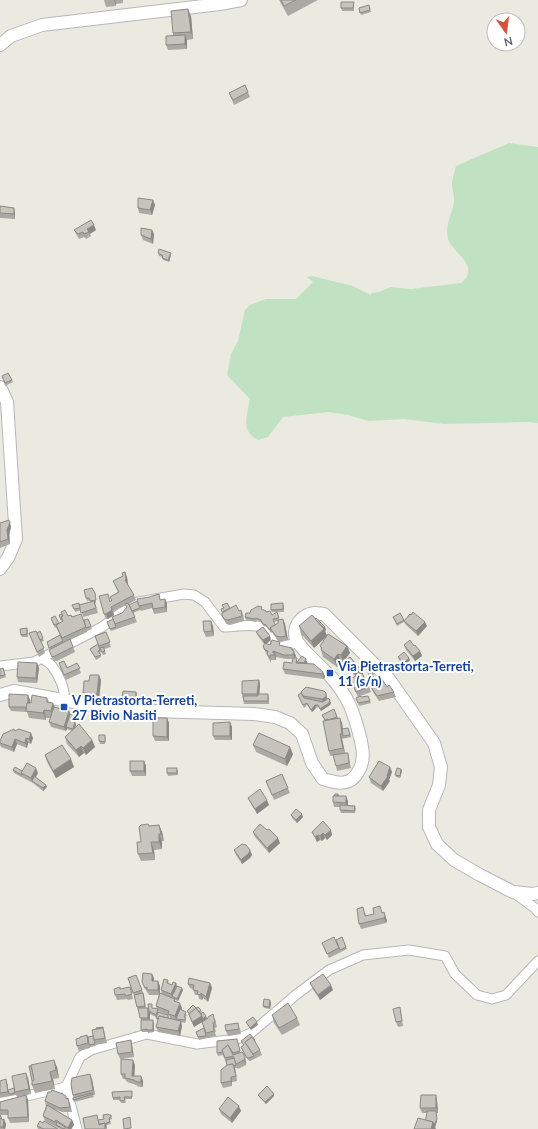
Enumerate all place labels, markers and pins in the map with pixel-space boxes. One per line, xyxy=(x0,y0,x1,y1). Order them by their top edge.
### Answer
place label: Via Pietrastorta-Terreti, 11 (s/n) xyxy=(337,658,474,689)
marker: Via Pietrastorta-Terreti, 11 (s/n) xyxy=(325,668,335,678)
place label: V Pietrastorta-Terreti, 27 Bivio Nasiti xyxy=(71,692,197,723)
marker: V Pietrastorta-Terreti, 27 Bivio Nasiti xyxy=(59,702,69,712)

